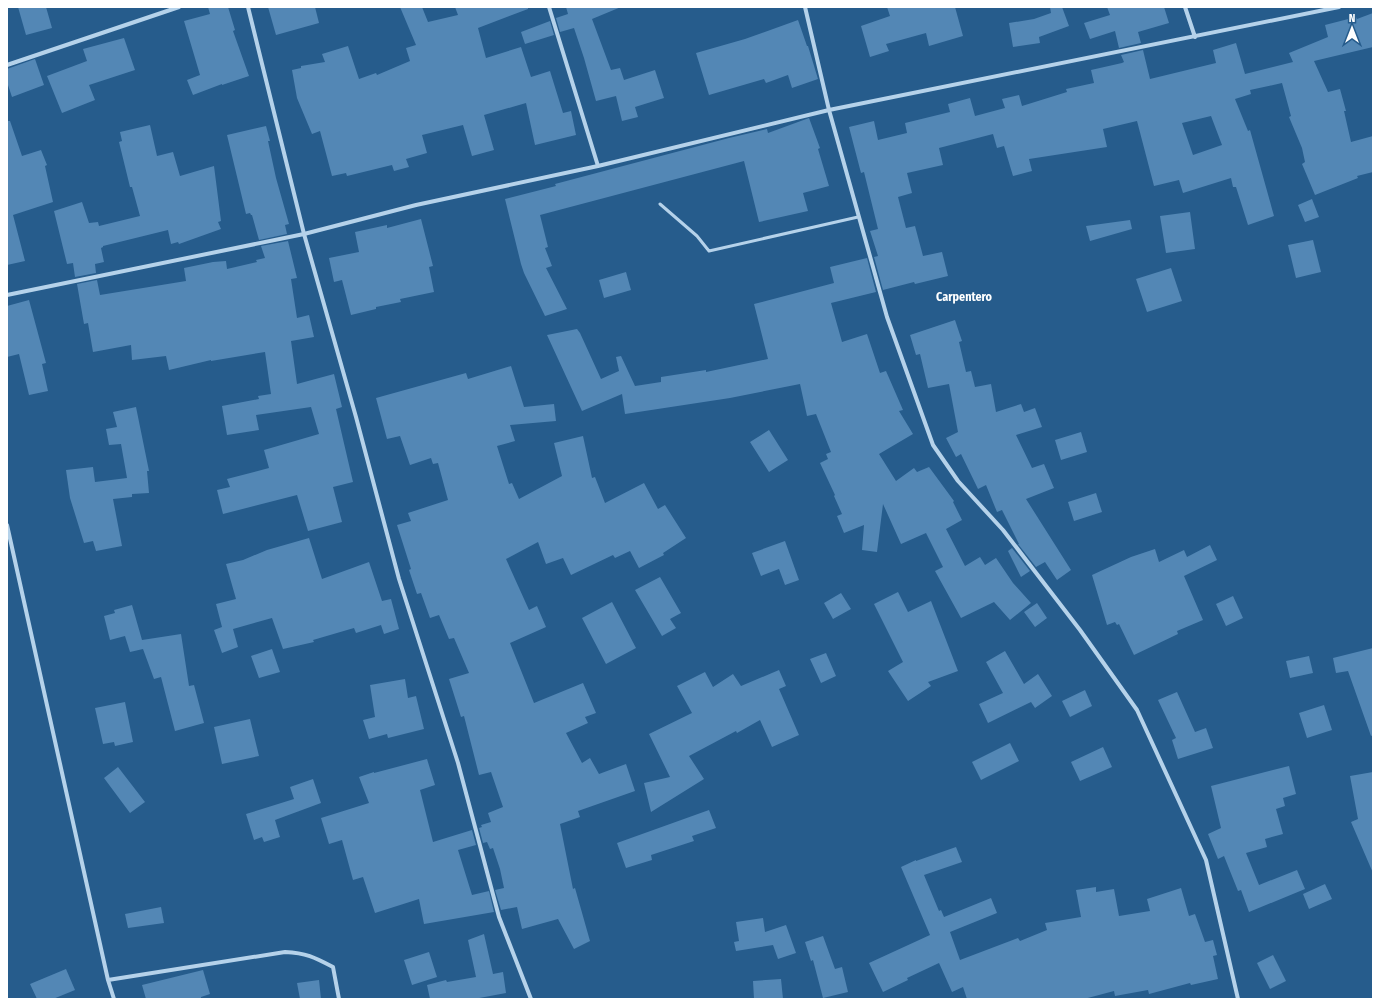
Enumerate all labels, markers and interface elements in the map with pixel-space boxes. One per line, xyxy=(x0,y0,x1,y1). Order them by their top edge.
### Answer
north arrow xyxy=(1332,8,1372,48)
text: N xyxy=(1349,12,1355,25)
district label: Carpentero xyxy=(936,290,993,304)

